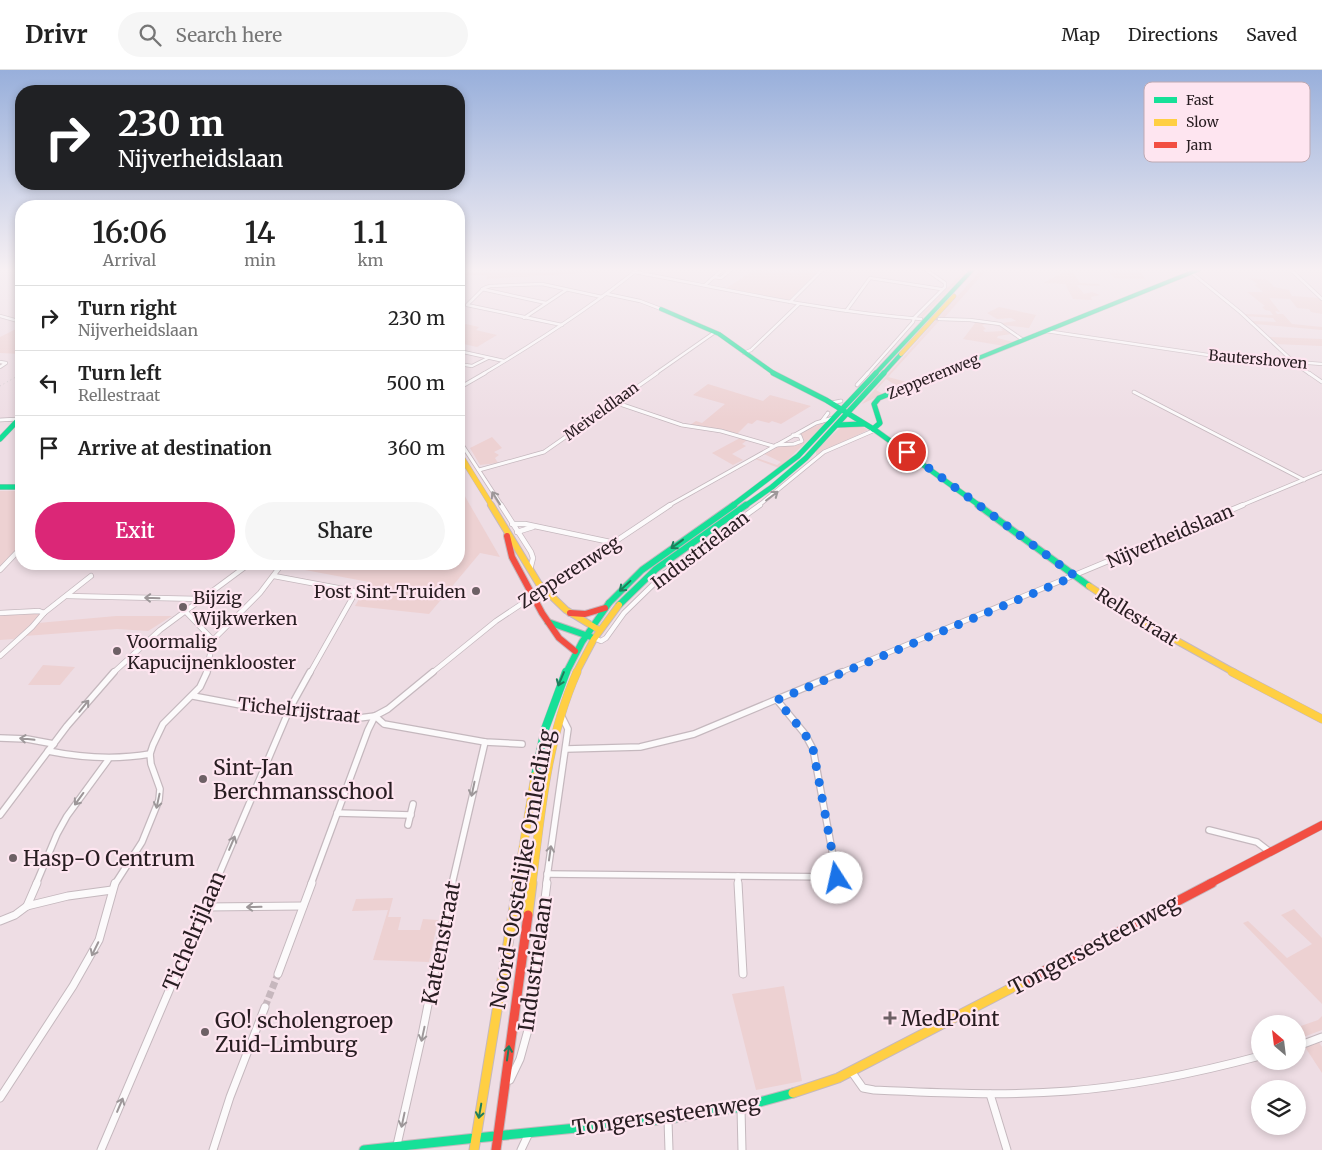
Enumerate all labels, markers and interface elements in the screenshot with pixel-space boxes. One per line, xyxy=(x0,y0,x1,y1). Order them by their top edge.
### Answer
search box xyxy=(118,12,468,57)
text: Drivr xyxy=(25,19,88,50)
icon: search xyxy=(136,21,164,49)
text: Search here xyxy=(176,23,282,47)
text: Map xyxy=(1062,23,1100,46)
text: Directions xyxy=(1128,23,1218,46)
text: Saved xyxy=(1246,23,1297,46)
legend xyxy=(1144,82,1310,162)
text: Fast xyxy=(1186,91,1214,109)
text: 230 m xyxy=(118,102,224,146)
icon: right xyxy=(35,105,100,170)
text: Slow xyxy=(1186,113,1219,131)
text: Jam xyxy=(1185,136,1212,154)
text: Nijverheidslaan xyxy=(118,145,283,173)
text: 16:06 xyxy=(92,213,167,251)
text: 14 xyxy=(245,213,275,251)
text: 1.1 xyxy=(353,213,388,251)
text: Arrival xyxy=(103,250,156,270)
text: min xyxy=(244,250,276,270)
text: km xyxy=(357,250,383,270)
text: Turn right xyxy=(78,296,177,320)
icon: right xyxy=(35,304,63,332)
text: 230 m xyxy=(388,306,445,330)
text: Nijverheidslaan xyxy=(78,320,198,340)
street label: Bautershoven xyxy=(1208,345,1308,373)
street label: Zepperenweg xyxy=(884,349,982,403)
text: Turn left xyxy=(78,361,162,385)
icon: left xyxy=(35,369,63,397)
text: 500 m xyxy=(386,371,445,395)
street label: Meiveldlaan xyxy=(560,377,642,445)
text: Rellestraat xyxy=(78,385,160,405)
pin xyxy=(886,431,928,473)
icon: arrive xyxy=(35,434,63,462)
text: Arrive at destination xyxy=(78,436,272,460)
text: 360 m xyxy=(387,436,445,460)
icon: arrive xyxy=(893,438,921,466)
one-way arrow xyxy=(765,491,778,502)
one-way arrow xyxy=(491,492,501,506)
street label: Nijverheidslaan xyxy=(1103,499,1237,573)
button: Exit xyxy=(35,502,235,560)
button: Share xyxy=(245,502,445,560)
street label: Industrielaan xyxy=(647,506,754,594)
street label: Zepperenweg xyxy=(514,530,624,614)
one-way arrow xyxy=(670,539,684,549)
place label: Post Sint-Truiden xyxy=(314,580,466,603)
one-way arrow xyxy=(619,580,632,592)
street label: Rellestraat xyxy=(1092,583,1182,651)
marker: Post Sint-Truiden xyxy=(470,585,482,597)
place label: Bijzig Wijkwerken xyxy=(192,586,297,630)
one-way arrow xyxy=(144,593,160,603)
marker: Bijzig Wijkwerken xyxy=(177,601,189,613)
place label: Voormalig Kapucijnenklooster xyxy=(126,630,296,674)
marker: Voormalig Kapucijnenklooster xyxy=(111,645,123,657)
one-way arrow xyxy=(556,671,566,686)
street label: Tichelrijstraat xyxy=(237,692,361,728)
one-way arrow xyxy=(79,700,90,713)
street label: Noord-Oostelijke Omleiding xyxy=(484,727,560,1011)
one-way arrow xyxy=(19,735,35,744)
place label: Sint-Jan Berchmansschool xyxy=(213,754,394,805)
marker: Sint-Jan Berchmansschool xyxy=(197,773,209,785)
one-way arrow xyxy=(468,780,477,796)
one-way arrow xyxy=(74,792,84,806)
one-way arrow xyxy=(153,793,163,809)
one-way arrow xyxy=(227,836,237,851)
place label: Hasp-O Centrum xyxy=(23,845,195,872)
one-way arrow xyxy=(545,845,555,861)
position arrow xyxy=(810,851,862,903)
marker: Hasp-O Centrum xyxy=(7,852,19,864)
street label: Tichelrijlaan xyxy=(157,867,231,995)
street label: Kattenstraat xyxy=(416,879,466,1007)
street label: Tongersesteenweg xyxy=(1004,889,1184,1001)
street label: Industrielaan xyxy=(512,895,558,1033)
one-way arrow xyxy=(247,902,263,912)
one-way arrow xyxy=(89,941,99,956)
place label: MedPoint xyxy=(901,1005,999,1032)
place label: GO! scholengroep Zuid-Limburg xyxy=(215,1007,393,1058)
marker: MedPoint xyxy=(883,1011,897,1025)
north arrow xyxy=(1251,1015,1306,1070)
map controls xyxy=(1251,1015,1306,1135)
one-way arrow xyxy=(417,1025,427,1041)
marker: GO! scholengroep Zuid-Limburg xyxy=(199,1026,211,1038)
one-way arrow xyxy=(504,1045,514,1061)
button: layers xyxy=(1251,1080,1306,1135)
street label: Tongersesteenweg xyxy=(570,1088,762,1142)
one-way arrow xyxy=(116,1098,126,1113)
one-way arrow xyxy=(475,1103,485,1119)
one-way arrow xyxy=(398,1112,407,1128)

